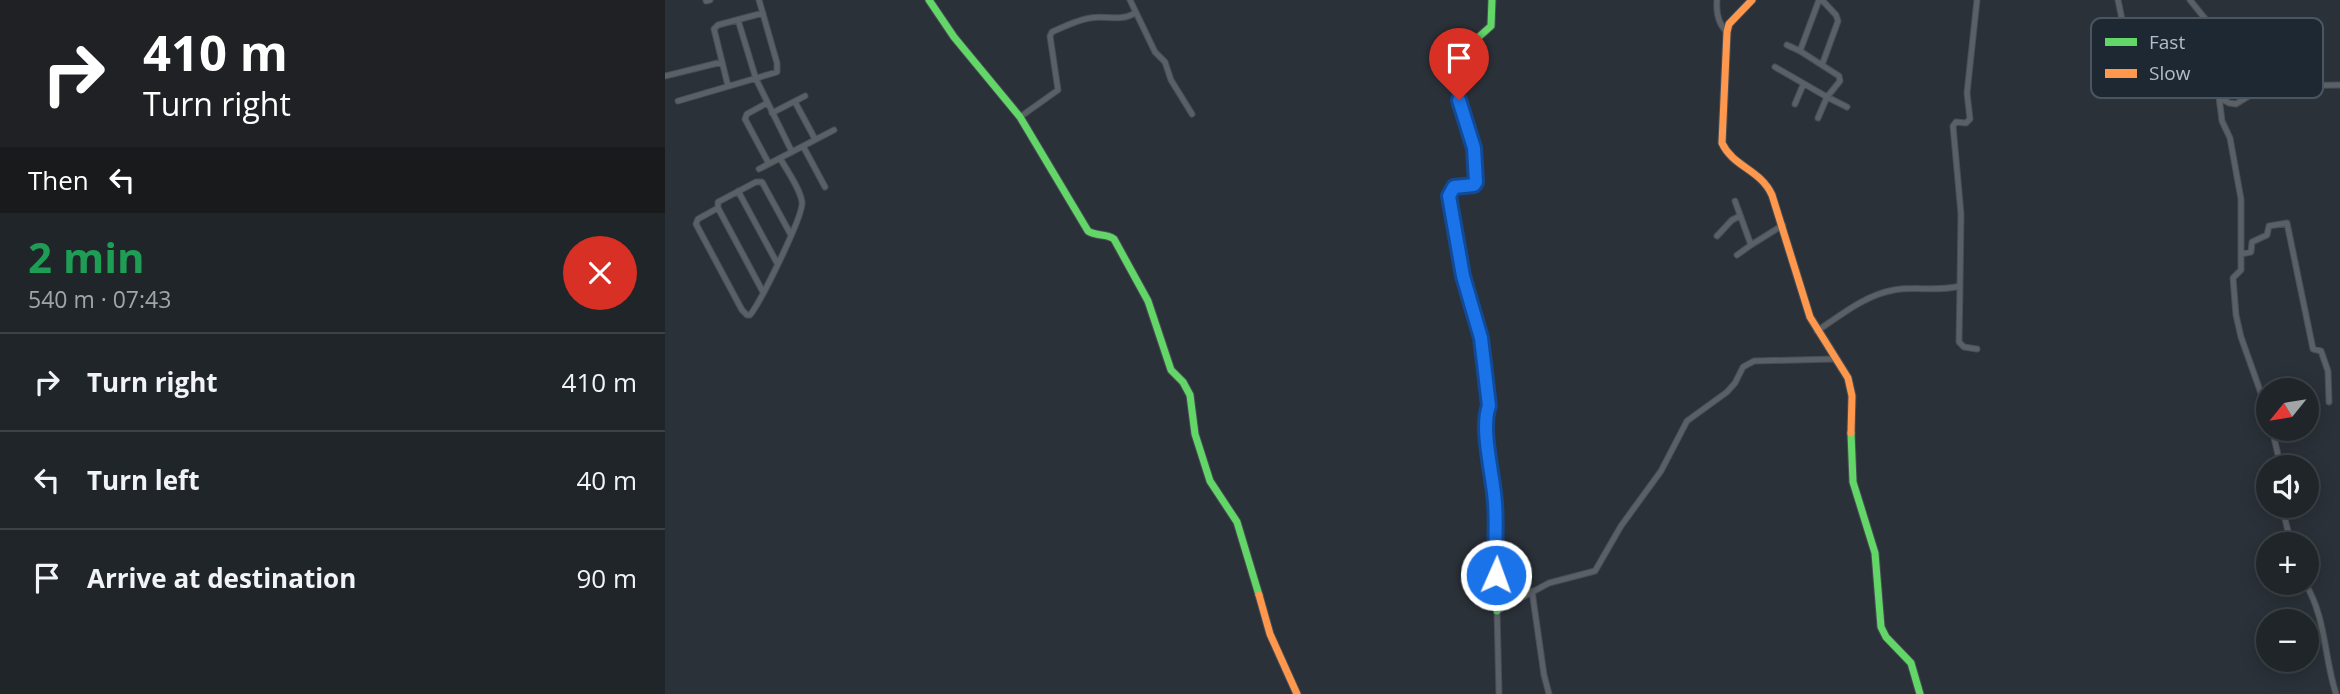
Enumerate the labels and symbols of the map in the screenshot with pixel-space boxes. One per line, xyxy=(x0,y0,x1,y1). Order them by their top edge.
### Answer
legend xyxy=(2091,18,2323,98)
pin xyxy=(1429,28,1489,100)
text: Fast xyxy=(2149,29,2185,55)
text: Slow xyxy=(2149,60,2191,86)
north arrow xyxy=(2256,378,2319,441)
position arrow xyxy=(1459,538,1533,612)

